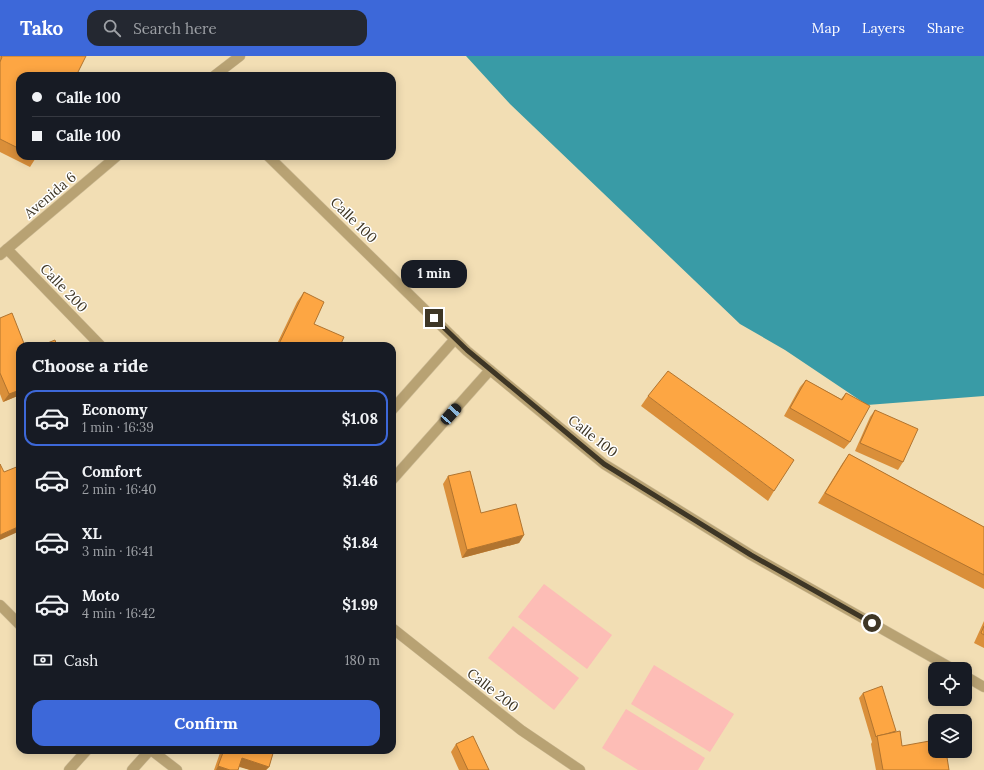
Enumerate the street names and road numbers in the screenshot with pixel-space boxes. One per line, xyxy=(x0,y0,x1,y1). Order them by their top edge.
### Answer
street label: Avenida 6 xyxy=(19,168,80,223)
street label: Calle 100 xyxy=(327,193,381,247)
street label: Calle 200 xyxy=(36,260,92,316)
street label: Calle 100 xyxy=(564,411,622,461)
street label: Calle 200 xyxy=(463,664,523,716)

